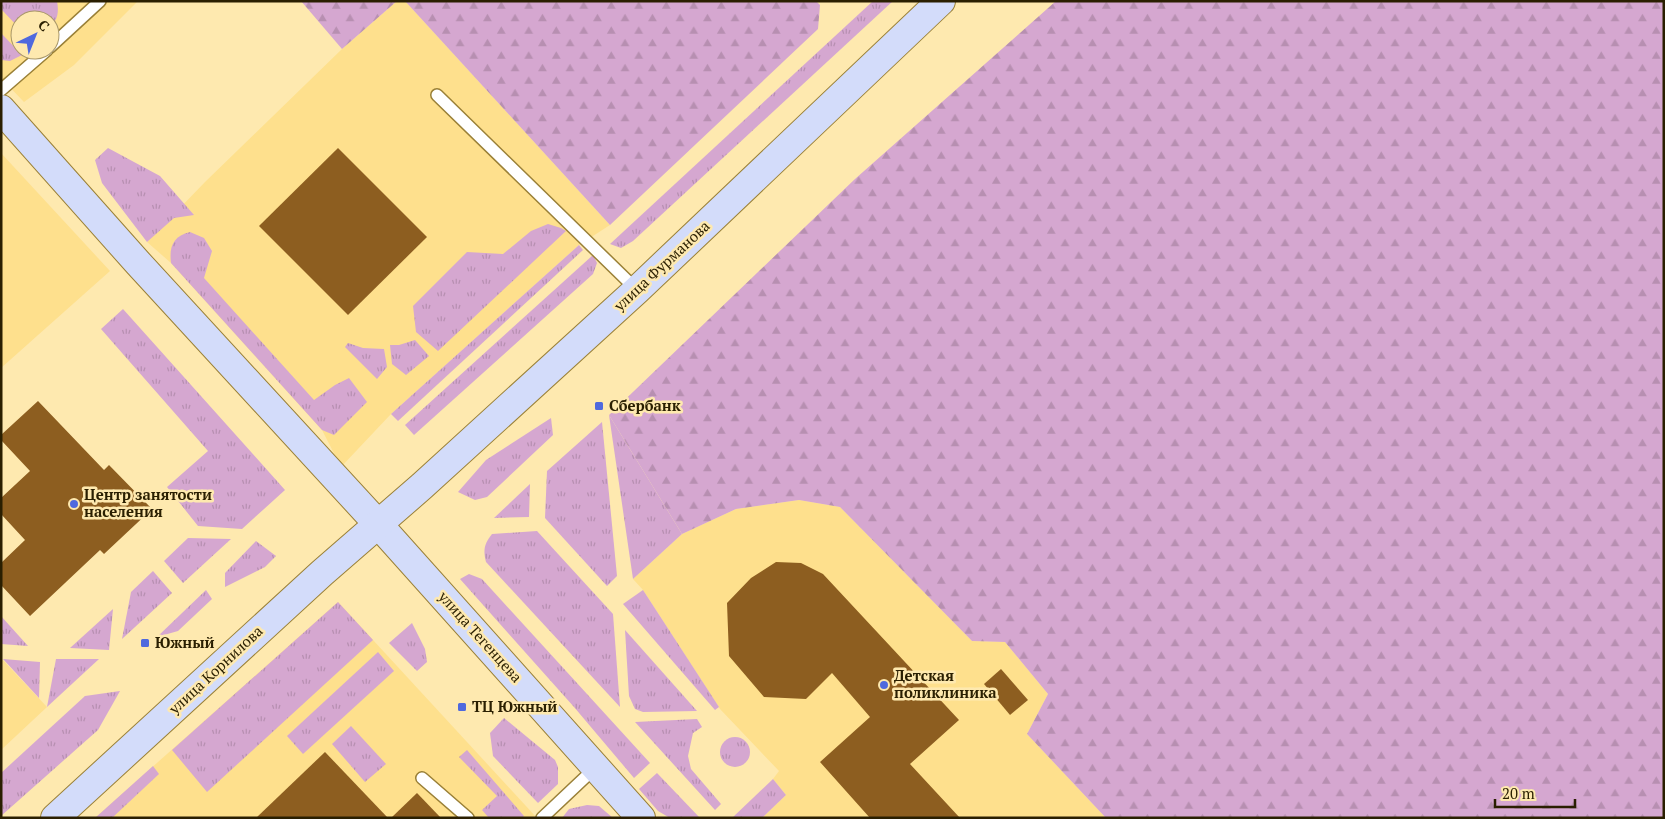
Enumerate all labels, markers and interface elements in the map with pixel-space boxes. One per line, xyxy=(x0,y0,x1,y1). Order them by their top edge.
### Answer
north arrow xyxy=(10,10,60,60)
text: С xyxy=(34,15,54,35)
street label: улица Фурманова xyxy=(608,215,714,316)
place label: Сбербанк xyxy=(609,395,681,415)
marker: Сбербанк xyxy=(593,400,605,412)
place label: Центр занятости населения xyxy=(84,484,212,521)
marker: Центр занятости населения xyxy=(68,498,80,510)
street label: улица Тегенцева xyxy=(434,586,527,687)
street label: улица Корнилова xyxy=(163,620,267,719)
place label: Южный xyxy=(155,632,215,652)
marker: Южный xyxy=(139,637,151,649)
place label: Детская поликлиника xyxy=(894,665,997,702)
marker: Детская поликлиника xyxy=(878,679,890,691)
place label: ТЦ Южный xyxy=(472,696,557,716)
marker: ТЦ Южный xyxy=(456,701,468,713)
scale bar xyxy=(1495,776,1575,808)
text: 20 m xyxy=(1502,783,1535,803)

